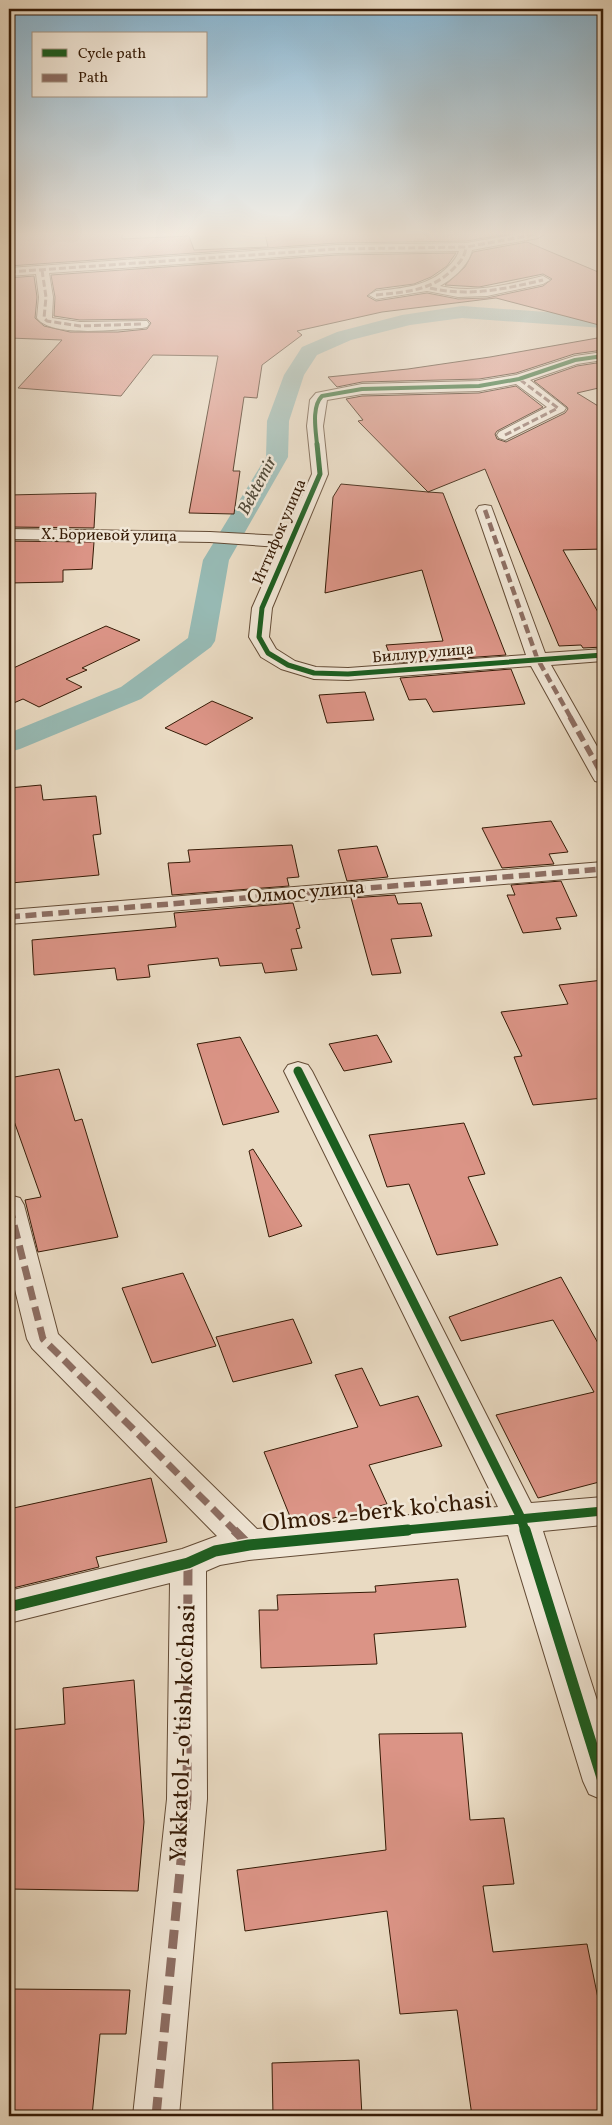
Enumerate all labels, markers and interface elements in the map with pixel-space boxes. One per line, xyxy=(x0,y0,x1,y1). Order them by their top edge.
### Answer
legend xyxy=(32,32,208,98)
text: Cycle path xyxy=(78,44,146,65)
text: Path xyxy=(78,68,108,89)
water label: Bektemir xyxy=(232,452,284,520)
street label: Иттифок улица xyxy=(248,476,312,588)
street label: Х. Бориевой улица xyxy=(41,524,177,548)
street label: Биллур улица xyxy=(371,639,475,669)
street label: Олмос улица xyxy=(246,874,366,912)
street label: Olmos 2-berk ko'chasi xyxy=(261,1484,493,1542)
street label: Yakkatol 1-o'tish ko'chasi xyxy=(163,1604,205,1862)

